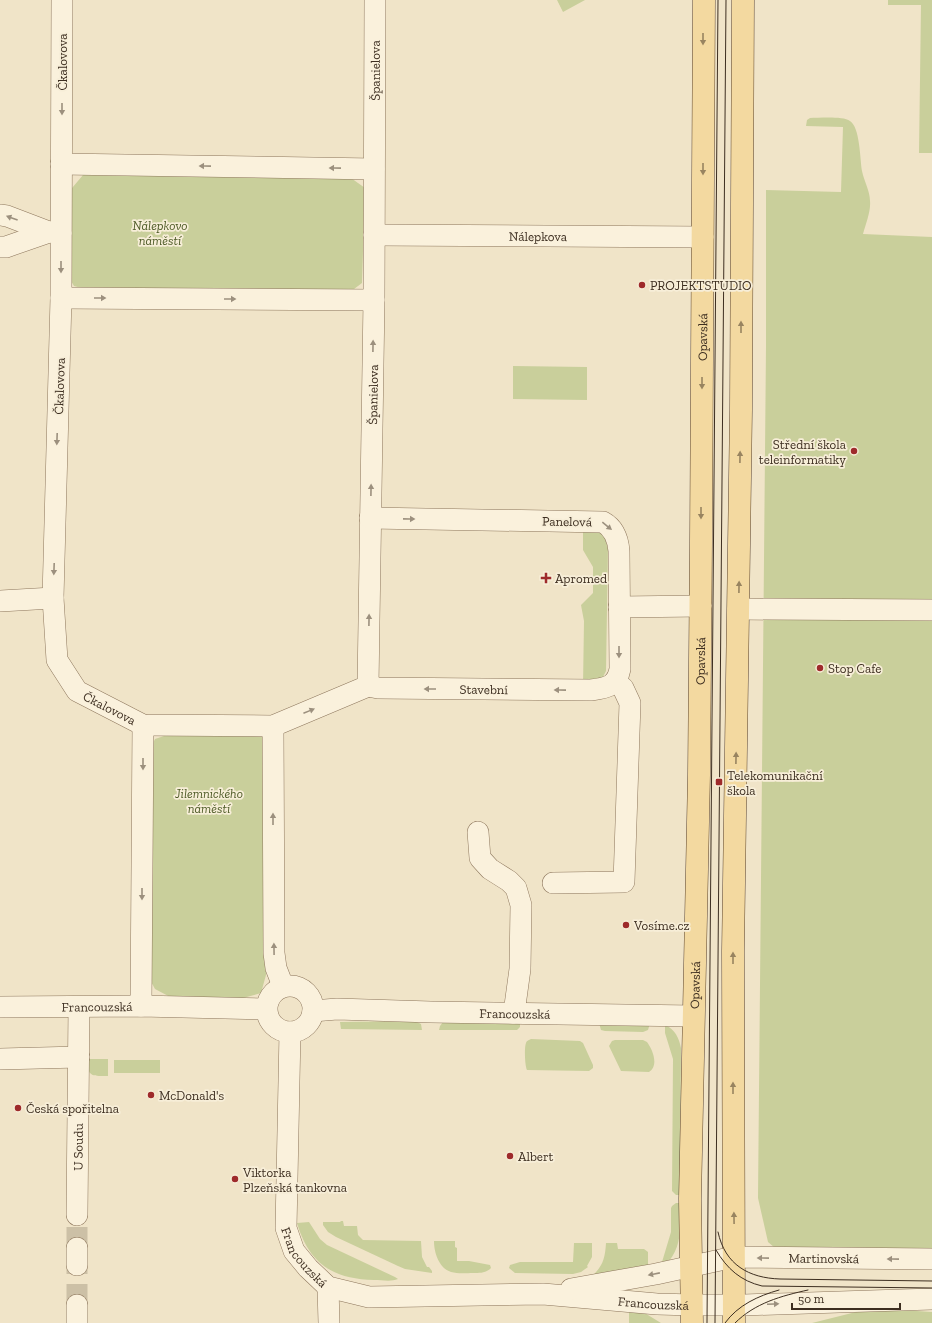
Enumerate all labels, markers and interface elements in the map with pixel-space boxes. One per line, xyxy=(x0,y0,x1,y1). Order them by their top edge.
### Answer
street label: Čkalovova xyxy=(55,33,70,91)
one-way arrow xyxy=(700,33,707,45)
street label: Španielova xyxy=(368,40,383,101)
one-way arrow xyxy=(59,103,65,116)
one-way arrow xyxy=(198,163,211,169)
one-way arrow xyxy=(700,163,706,176)
one-way arrow xyxy=(328,165,341,171)
one-way arrow xyxy=(5,215,17,221)
park label: Nálepkovo náměstí xyxy=(132,218,188,248)
street label: Nálepkova xyxy=(509,229,568,244)
one-way arrow xyxy=(58,261,64,274)
place label: PROJEKTSTUDIO xyxy=(650,278,751,293)
marker: PROJEKTSTUDIO xyxy=(637,280,647,290)
one-way arrow xyxy=(94,295,107,301)
one-way arrow xyxy=(224,296,237,302)
street label: Opavská xyxy=(695,312,710,361)
one-way arrow xyxy=(738,320,744,333)
one-way arrow xyxy=(370,339,376,352)
street label: Čkalovova xyxy=(51,356,68,415)
street label: Španielova xyxy=(365,363,381,425)
one-way arrow xyxy=(699,377,705,390)
one-way arrow xyxy=(54,433,61,445)
place label: Střední škola teleinformatiky xyxy=(759,437,847,467)
marker: Střední škola teleinformatiky xyxy=(849,446,859,456)
one-way arrow xyxy=(737,451,744,463)
one-way arrow xyxy=(368,483,374,496)
one-way arrow xyxy=(698,507,704,520)
street label: Panelová xyxy=(542,514,593,529)
one-way arrow xyxy=(403,515,415,522)
one-way arrow xyxy=(602,522,613,531)
one-way arrow xyxy=(51,563,57,576)
place label: Apromed xyxy=(555,571,607,586)
marker: Apromed xyxy=(540,572,552,584)
one-way arrow xyxy=(735,581,742,593)
one-way arrow xyxy=(366,613,372,626)
street label: Opavská xyxy=(693,636,708,685)
one-way arrow xyxy=(616,646,623,658)
place label: Stop Cafe xyxy=(828,661,881,676)
marker: Stop Cafe xyxy=(815,663,825,673)
street label: Stavební xyxy=(460,682,508,697)
one-way arrow xyxy=(423,686,436,692)
one-way arrow xyxy=(553,687,566,693)
street label: Čkalovova xyxy=(81,689,139,728)
one-way arrow xyxy=(304,707,316,713)
one-way arrow xyxy=(733,752,740,764)
one-way arrow xyxy=(140,758,146,771)
place label: Telekomunikační škola xyxy=(727,768,823,798)
marker: Telekomunikační škola xyxy=(714,777,724,787)
park label: Jilemnického náměstí xyxy=(174,786,243,816)
one-way arrow xyxy=(270,812,276,825)
one-way arrow xyxy=(139,888,145,901)
place label: Vosíme.cz xyxy=(633,918,690,933)
marker: Vosíme.cz xyxy=(621,920,631,930)
one-way arrow xyxy=(271,942,277,955)
one-way arrow xyxy=(730,951,736,964)
street label: Opavská xyxy=(687,960,703,1009)
street label: Francouzská xyxy=(61,999,133,1015)
street label: Francouzská xyxy=(479,1006,551,1022)
one-way arrow xyxy=(730,1081,736,1094)
place label: McDonald's xyxy=(159,1088,225,1103)
marker: McDonald's xyxy=(146,1090,156,1100)
place label: Česká spořitelna xyxy=(26,1101,120,1116)
marker: Česká spořitelna xyxy=(13,1103,23,1113)
street label: U Soudu xyxy=(70,1122,86,1171)
place label: Albert xyxy=(518,1149,553,1164)
marker: Albert xyxy=(505,1151,515,1161)
place label: Viktorka Plzeňská tankovna xyxy=(242,1165,348,1195)
marker: Viktorka Plzeňská tankovna xyxy=(230,1174,240,1184)
one-way arrow xyxy=(731,1211,737,1224)
street label: Francouzská xyxy=(278,1225,331,1291)
street label: Martinovská xyxy=(788,1251,860,1266)
one-way arrow xyxy=(756,1255,769,1261)
one-way arrow xyxy=(886,1256,899,1262)
one-way arrow xyxy=(648,1271,660,1277)
scale bar xyxy=(792,1285,900,1311)
text: 50 m xyxy=(798,1292,825,1306)
street label: Francouzská xyxy=(617,1294,690,1313)
one-way arrow xyxy=(767,1301,780,1307)

